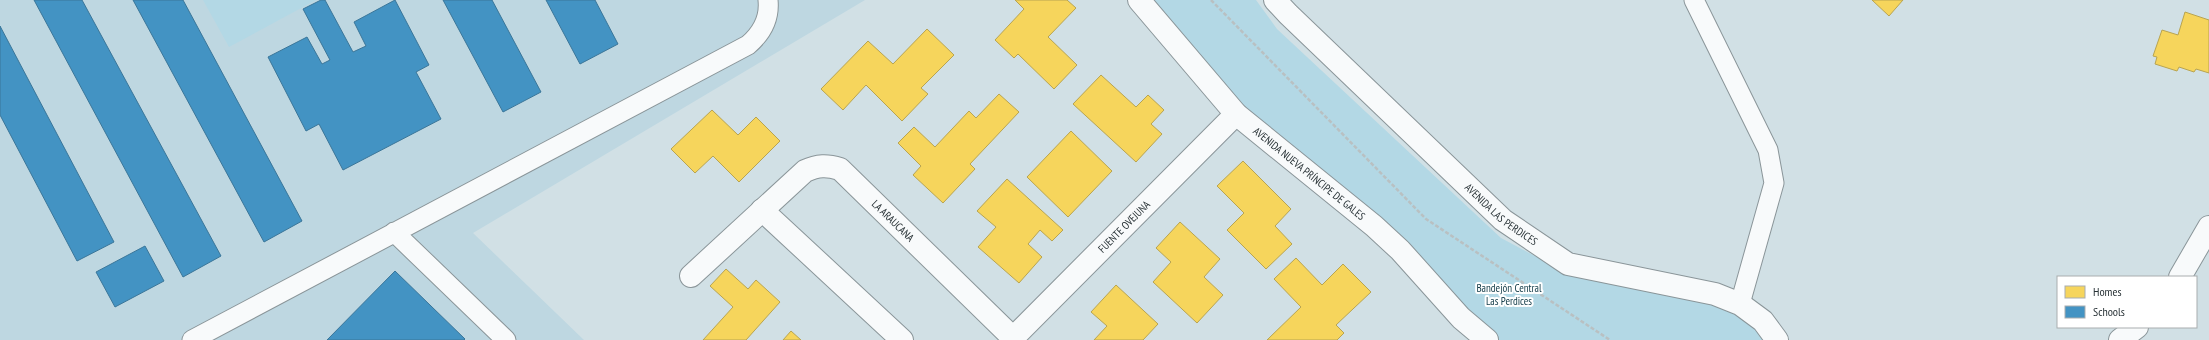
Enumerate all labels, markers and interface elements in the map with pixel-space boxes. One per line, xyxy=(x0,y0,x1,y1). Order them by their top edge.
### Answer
street label: AVENIDA NUEVA PRÍNCIPE DE GALES xyxy=(1250,124,1368,223)
street label: AVENIDA LAS PERDICES xyxy=(1462,180,1541,249)
street label: LA ARAUCANA xyxy=(869,197,918,245)
street label: FUENTE OVEJUNA xyxy=(1095,197,1153,256)
legend xyxy=(2057,276,2197,328)
park label: Bandejón Central Las Perdices xyxy=(1476,281,1542,308)
text: Homes xyxy=(2093,284,2121,299)
text: Schools xyxy=(2093,304,2125,319)

